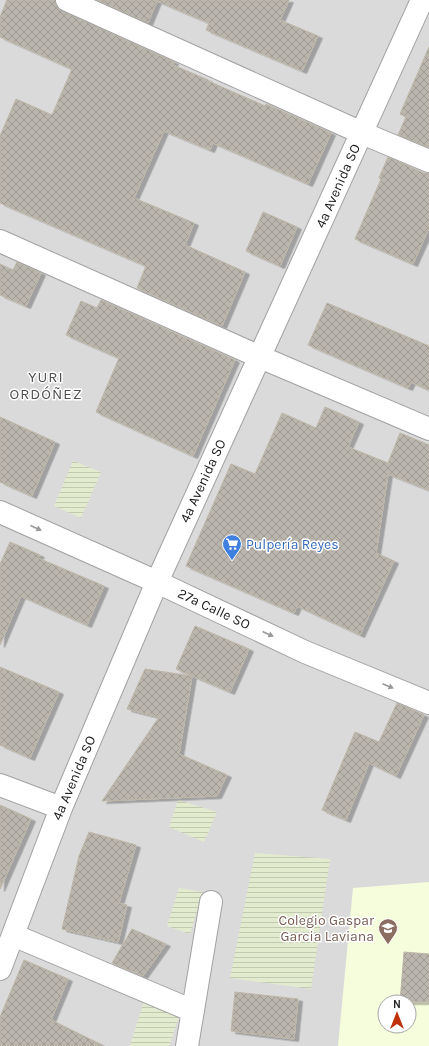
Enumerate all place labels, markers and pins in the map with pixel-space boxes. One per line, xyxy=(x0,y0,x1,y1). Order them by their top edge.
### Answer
supermarket icon: Pulpería Reyes xyxy=(221,533,243,561)
place label: Pulpería Reyes xyxy=(246,536,339,553)
place label: Colegio Gaspar Garcia Laviana xyxy=(279,912,375,945)
school or university icon: Colegio Gaspar Garcia Laviana xyxy=(377,917,399,945)

